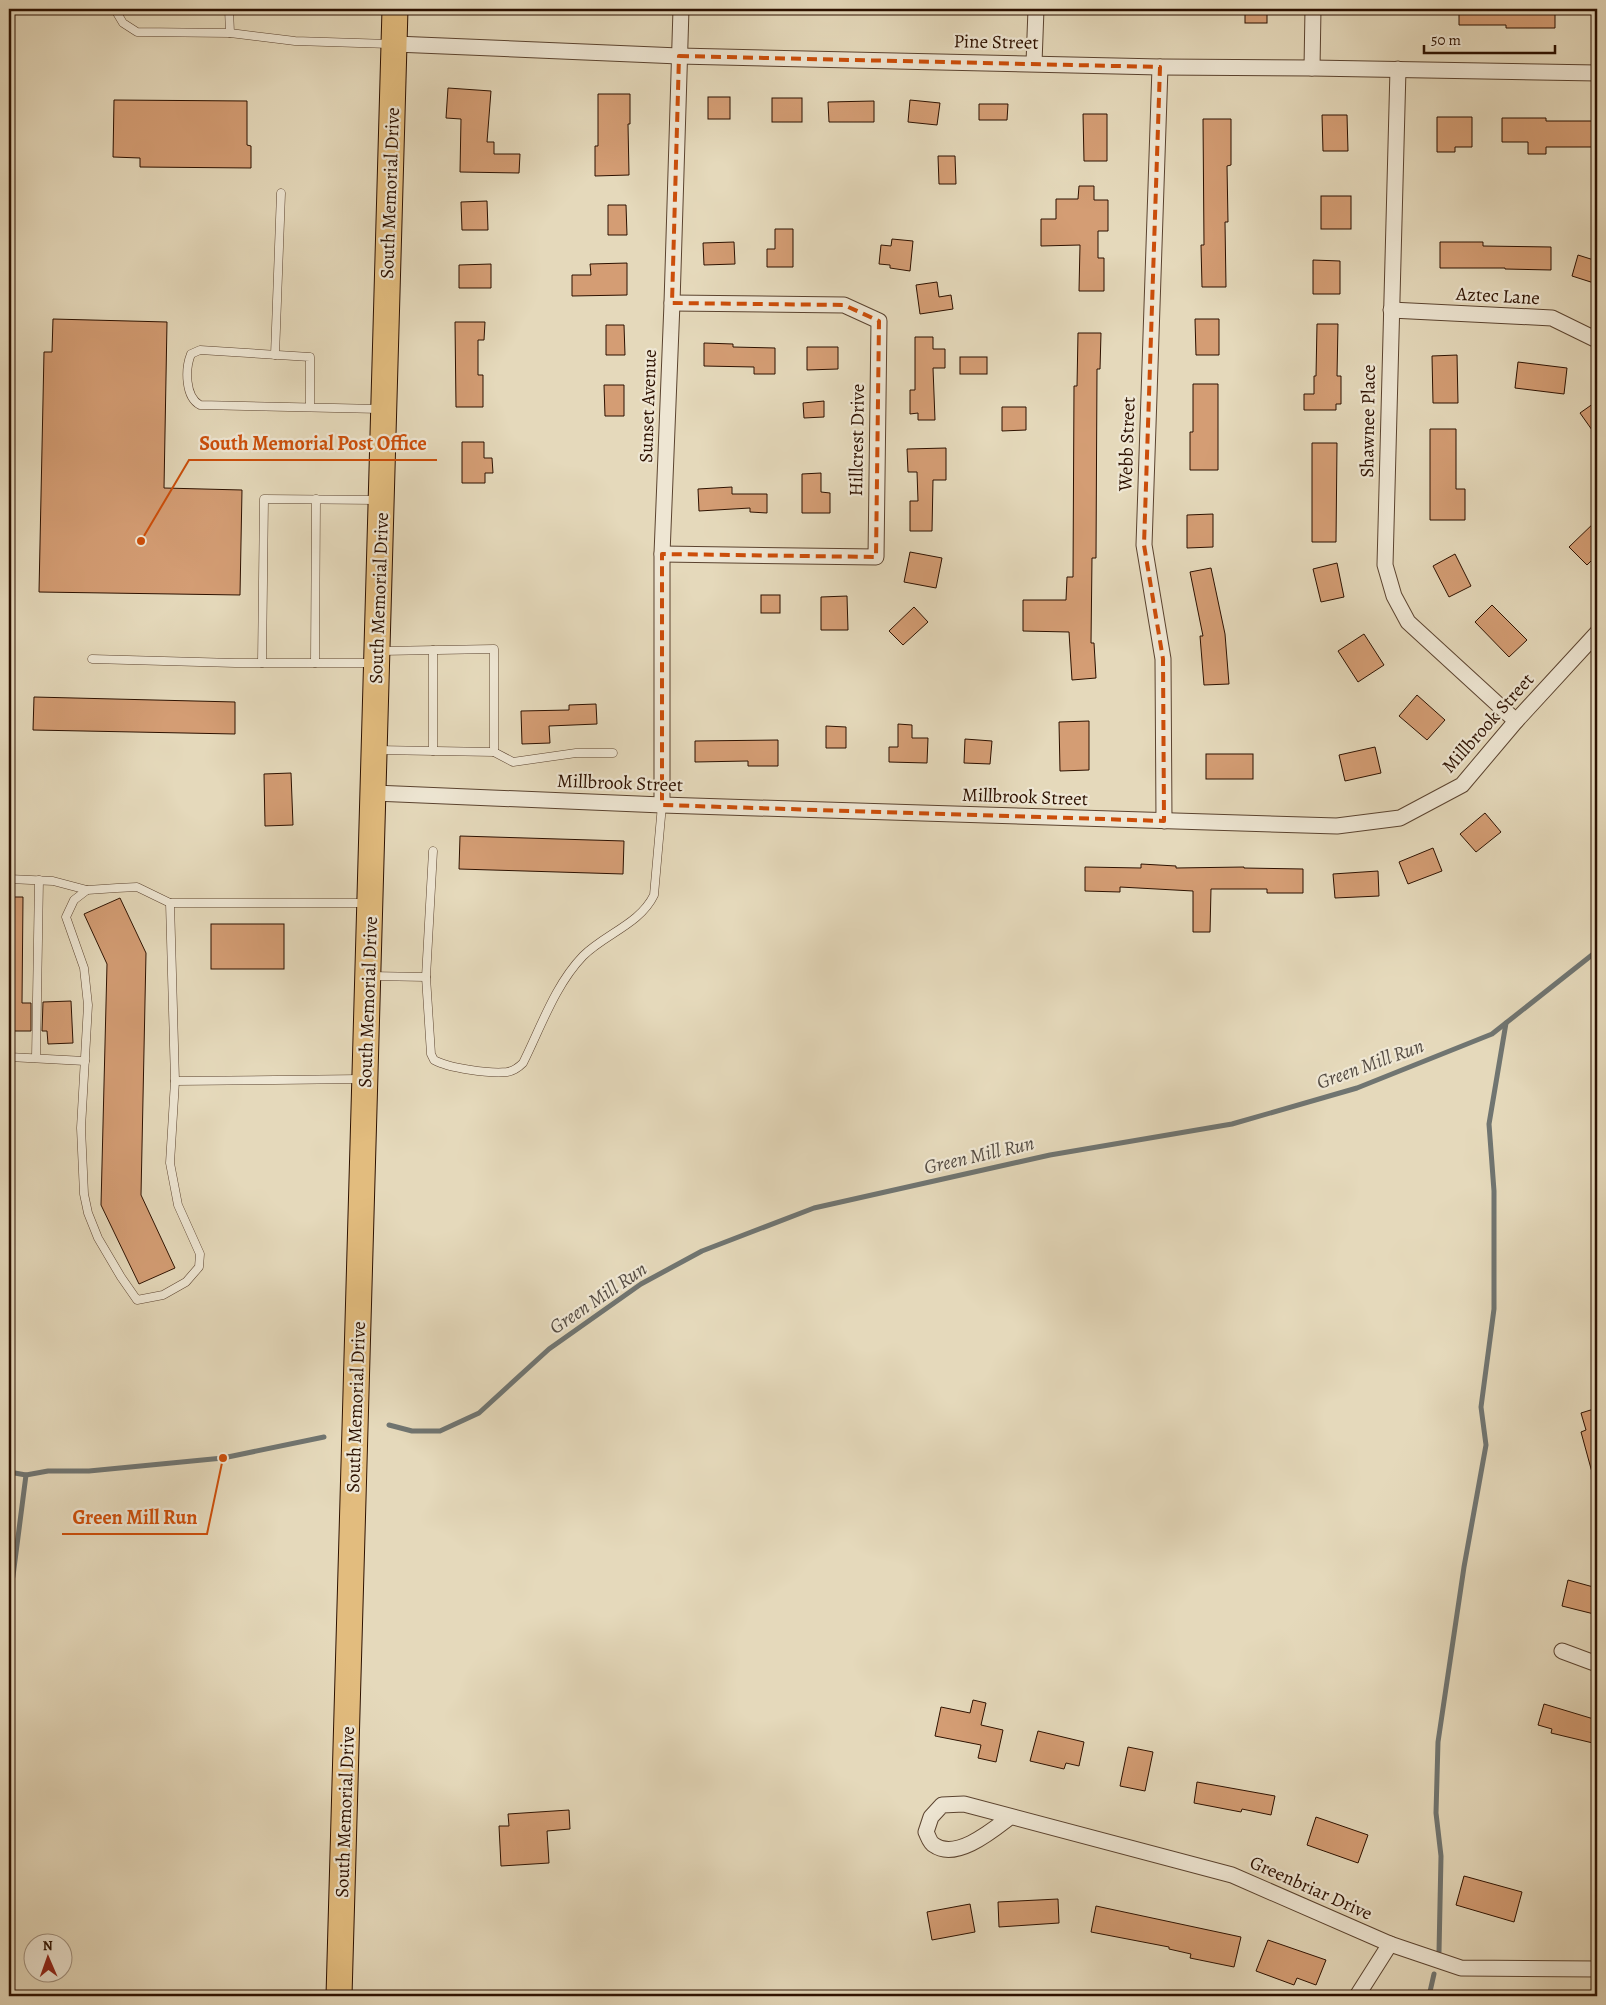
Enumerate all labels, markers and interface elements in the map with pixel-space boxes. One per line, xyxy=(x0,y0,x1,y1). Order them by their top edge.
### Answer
scale bar xyxy=(1424,22,1555,54)
street label: Pine Street xyxy=(953,28,1039,56)
text: 50 m xyxy=(1431,30,1461,50)
street label: South Memorial Drive xyxy=(374,107,406,279)
street label: Aztec Lane xyxy=(1454,281,1541,311)
street label: Sunset Avenue xyxy=(633,349,663,463)
street label: Shawnee Place xyxy=(1354,364,1382,478)
street label: Hillcrest Drive xyxy=(843,383,871,497)
street label: Webb Street xyxy=(1112,396,1142,493)
callout: South Memorial Post Office xyxy=(189,425,437,460)
text: South Memorial Post Office xyxy=(199,430,427,457)
street label: South Memorial Drive xyxy=(363,512,395,684)
street label: Millbrook Street xyxy=(1436,667,1540,779)
street label: Millbrook Street xyxy=(557,768,683,798)
street label: Millbrook Street xyxy=(962,782,1088,812)
street label: South Memorial Drive xyxy=(352,916,384,1088)
water label: Green Mill Run xyxy=(1313,1032,1427,1096)
water label: Green Mill Run xyxy=(921,1129,1037,1181)
water label: Green Mill Run xyxy=(544,1255,652,1341)
street label: South Memorial Drive xyxy=(340,1321,372,1493)
callout: Green Mill Run xyxy=(62,1499,207,1534)
text: Green Mill Run xyxy=(72,1504,198,1531)
street label: South Memorial Drive xyxy=(329,1726,361,1898)
street label: Greenbriar Drive xyxy=(1246,1849,1376,1927)
north arrow xyxy=(22,1932,72,1982)
text: N xyxy=(42,1936,53,1955)

